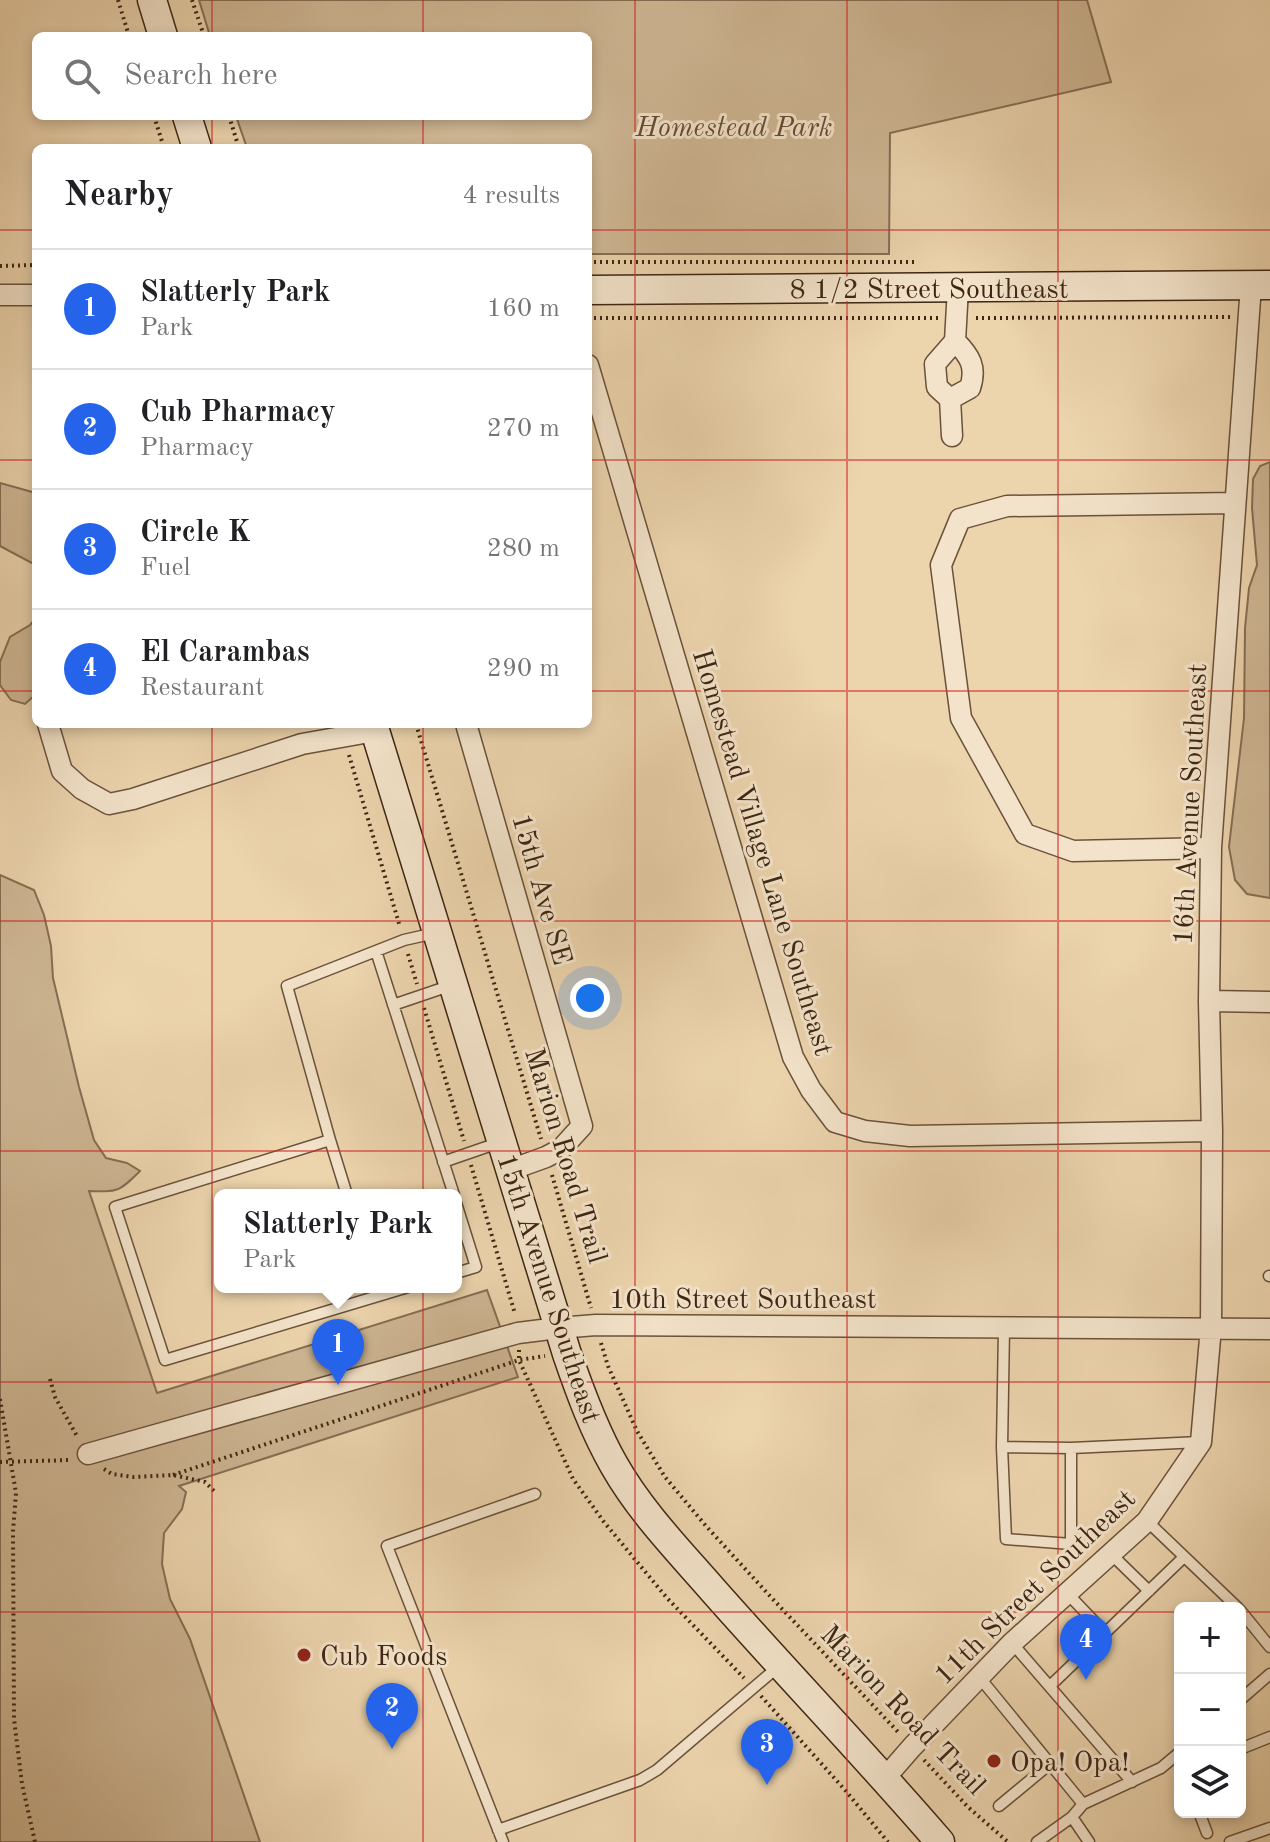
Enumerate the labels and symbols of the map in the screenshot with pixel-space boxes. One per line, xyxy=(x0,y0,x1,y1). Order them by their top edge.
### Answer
park label: Homestead Park xyxy=(634,115,833,143)
street label: 8 1/2 Street Southeast xyxy=(790,277,1068,305)
street label: Homestead Village Lane Southeast xyxy=(686,646,836,1059)
street label: 16th Avenue Southeast xyxy=(1171,663,1213,946)
street label: 15th Ave SE xyxy=(505,811,575,969)
your location xyxy=(570,978,610,1018)
street label: Marion Road Trail xyxy=(518,1045,610,1267)
street label: 15th Avenue Southeast xyxy=(490,1150,604,1427)
street label: 10th Street Southeast xyxy=(609,1287,877,1315)
pin: 1 xyxy=(312,1319,364,1385)
street label: 11th Street Southeast xyxy=(930,1485,1142,1691)
pin: 4 xyxy=(1060,1614,1112,1680)
street label: Marion Road Trail xyxy=(814,1621,990,1801)
place label: Cub Foods xyxy=(320,1644,447,1672)
marker: Cub Foods xyxy=(295,1646,313,1664)
pin: 2 xyxy=(366,1683,418,1749)
pin: 3 xyxy=(741,1719,793,1785)
place label: Opa! Opa! xyxy=(1010,1750,1129,1778)
marker: Opa! Opa! xyxy=(985,1752,1003,1770)

